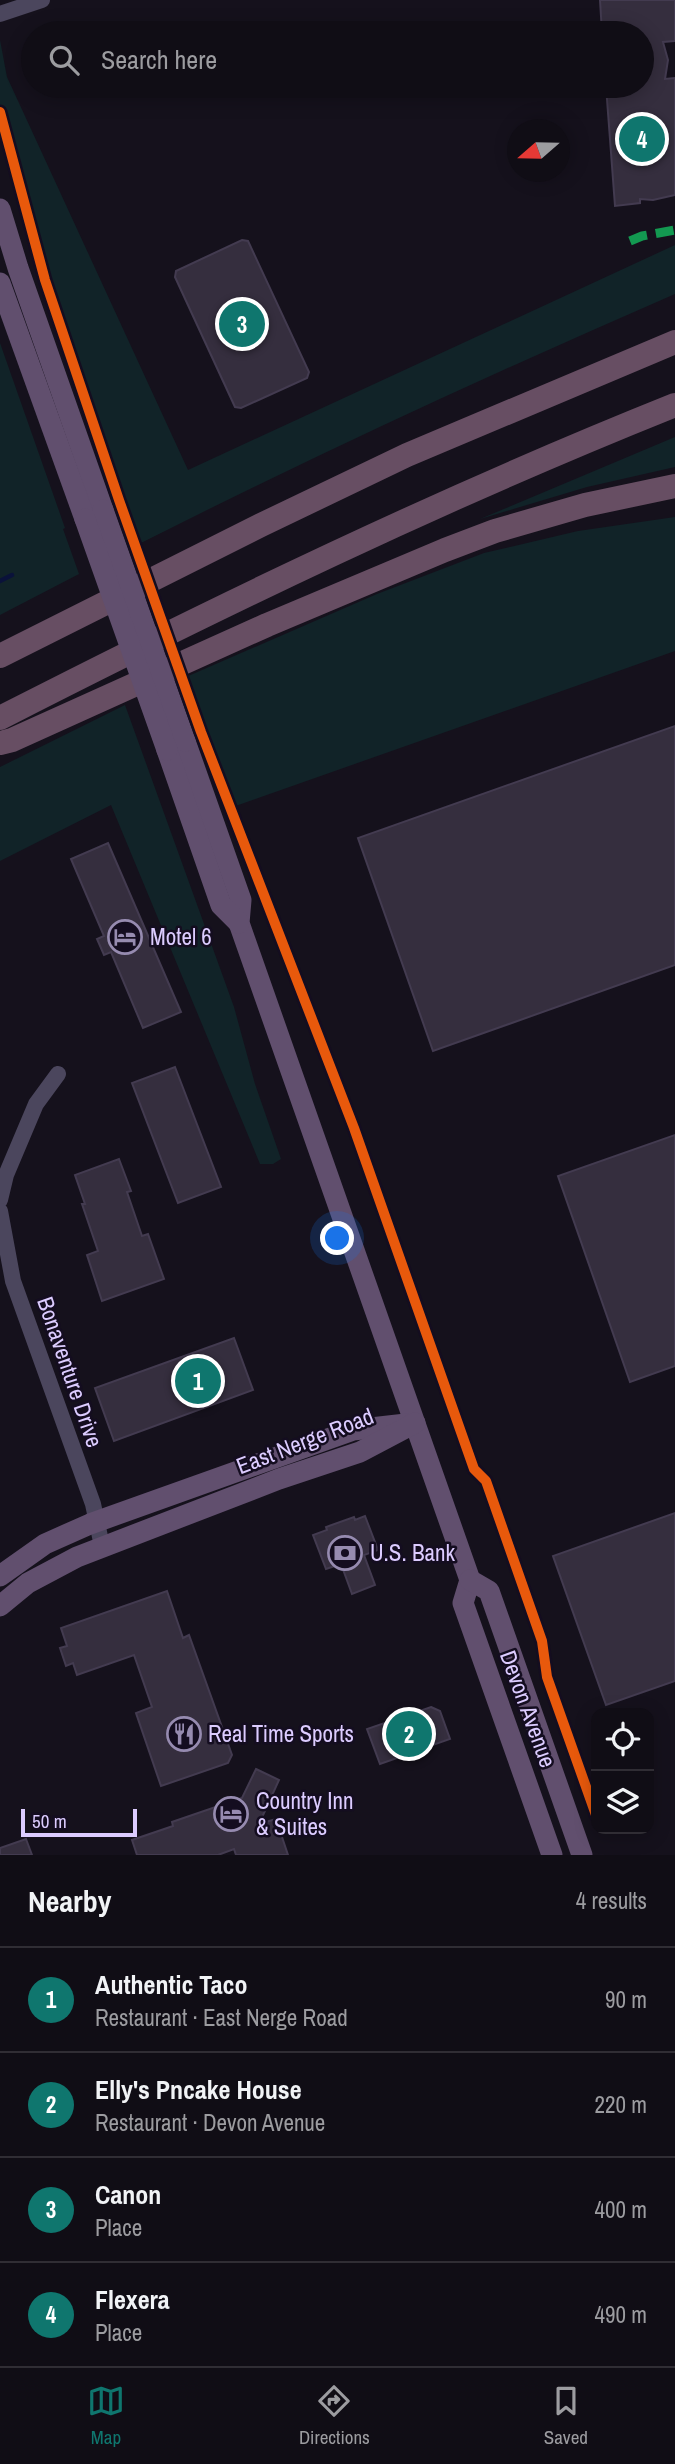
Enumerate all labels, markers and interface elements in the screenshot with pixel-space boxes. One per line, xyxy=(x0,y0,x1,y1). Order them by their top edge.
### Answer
search box xyxy=(21,21,654,98)
icon: search xyxy=(45,41,83,79)
text: Search here xyxy=(101,42,217,77)
pin: 4 xyxy=(619,113,665,165)
north arrow xyxy=(507,119,570,182)
pin: 3 xyxy=(219,298,265,350)
hotel icon: Motel 6 xyxy=(106,918,144,956)
place label: Motel 6 xyxy=(150,921,212,952)
your location xyxy=(320,1221,354,1255)
street label: Bonaventure Drive xyxy=(30,1292,111,1451)
pin: 1 xyxy=(175,1355,221,1407)
street label: East Nerge Road xyxy=(232,1400,378,1481)
bank icon: U.S. Bank xyxy=(326,1534,364,1572)
place label: U.S. Bank xyxy=(370,1537,455,1568)
street label: Devon Avenue xyxy=(493,1646,564,1772)
pin: 2 xyxy=(386,1708,432,1760)
map controls xyxy=(591,1708,654,1834)
button: locate xyxy=(591,1708,654,1771)
restaurant icon: Real Time Sports xyxy=(165,1715,203,1753)
place label: Real Time Sports xyxy=(208,1718,354,1749)
button: layers xyxy=(591,1771,654,1834)
place label: Country Inn & Suites xyxy=(256,1785,354,1842)
hotel icon: Country Inn & Suites xyxy=(212,1795,250,1833)
scale bar xyxy=(21,1806,136,1838)
text: 50 m xyxy=(32,1808,67,1834)
text: Nearby xyxy=(28,1881,111,1921)
text: 4 results xyxy=(576,1885,647,1916)
text: Authentic Taco xyxy=(95,1967,247,2002)
text: 1 xyxy=(46,1984,56,2015)
text: 90 m xyxy=(605,1984,647,2015)
text: Restaurant · East Nerge Road xyxy=(95,2002,348,2033)
text: Elly's Pncake House xyxy=(95,2072,302,2107)
text: 2 xyxy=(46,2089,56,2120)
text: 220 m xyxy=(595,2089,647,2120)
text: Restaurant · Devon Avenue xyxy=(95,2107,325,2138)
text: Canon xyxy=(95,2177,161,2212)
text: 3 xyxy=(46,2194,56,2225)
text: 400 m xyxy=(595,2194,647,2225)
text: Place xyxy=(95,2212,142,2243)
text: Flexera xyxy=(95,2282,170,2317)
text: 4 xyxy=(46,2299,56,2330)
text: 490 m xyxy=(595,2299,647,2330)
text: Place xyxy=(95,2317,142,2348)
tab: Map xyxy=(87,2382,125,2450)
tab: Directions xyxy=(299,2382,370,2450)
tab: Saved xyxy=(544,2382,588,2450)

